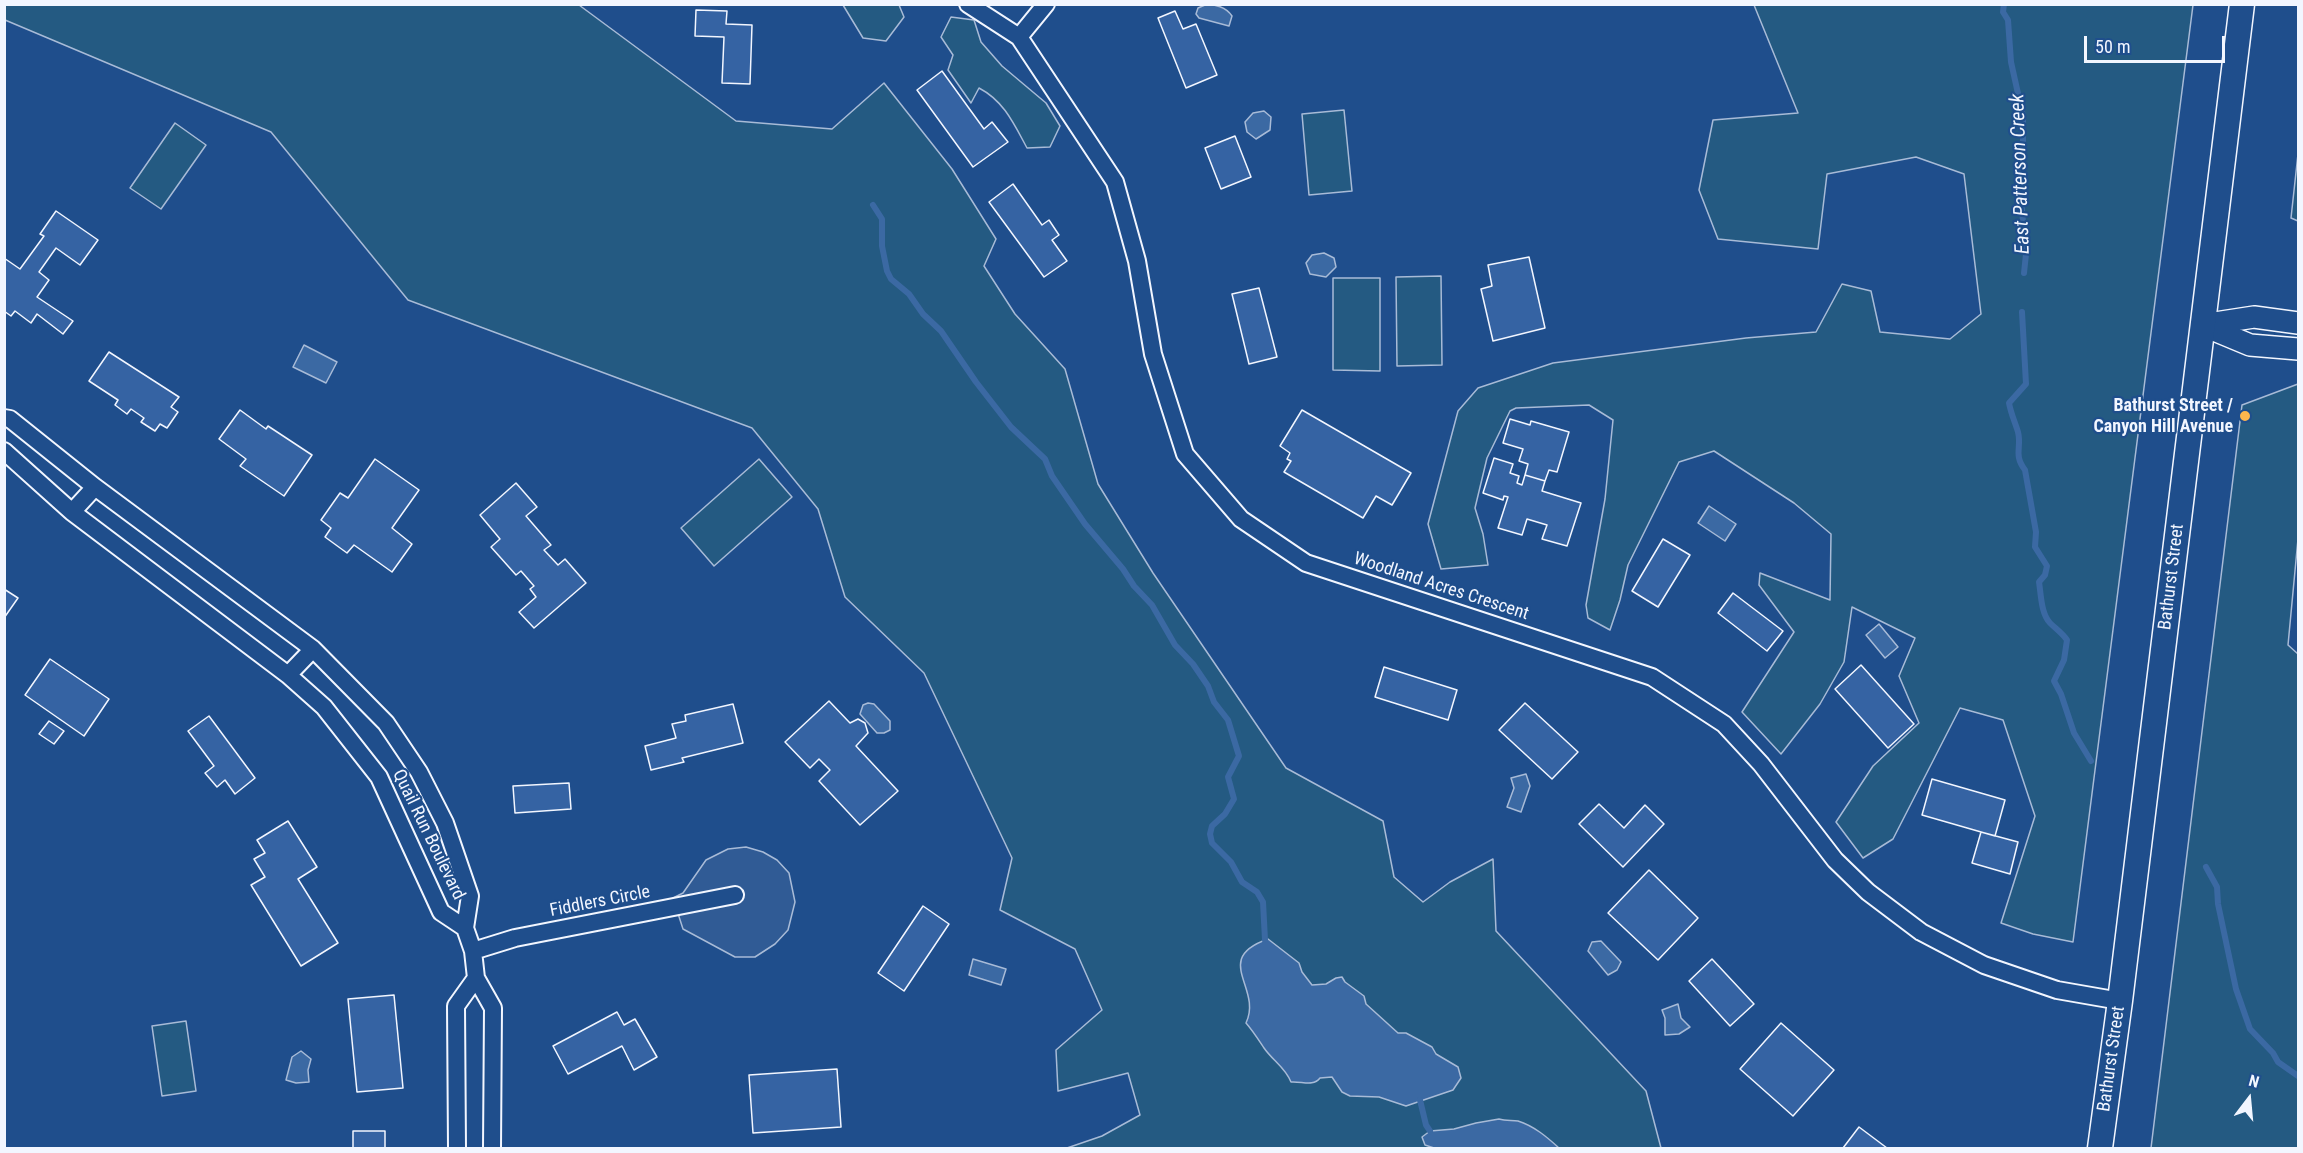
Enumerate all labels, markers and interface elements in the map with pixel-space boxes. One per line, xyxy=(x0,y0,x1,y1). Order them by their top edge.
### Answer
scale bar xyxy=(2087,24,2228,62)
text: 50 m xyxy=(2095,36,2130,57)
water label: East Patterson Creek xyxy=(2006,93,2036,255)
place label: Bathurst Street / Canyon Hill Avenue xyxy=(2094,395,2233,438)
marker: Bathurst Street / Canyon Hill Avenue xyxy=(2238,409,2252,423)
street label: Bathurst Street xyxy=(2155,523,2189,631)
street label: Woodland Acres Crescent xyxy=(1351,548,1531,626)
street label: Quail Run Boulevard xyxy=(387,766,469,904)
street label: Fiddlers Circle xyxy=(548,882,652,922)
street label: Bathurst Street xyxy=(2094,1005,2130,1113)
north arrow xyxy=(2219,1069,2279,1129)
text: N xyxy=(2247,1071,2261,1092)

